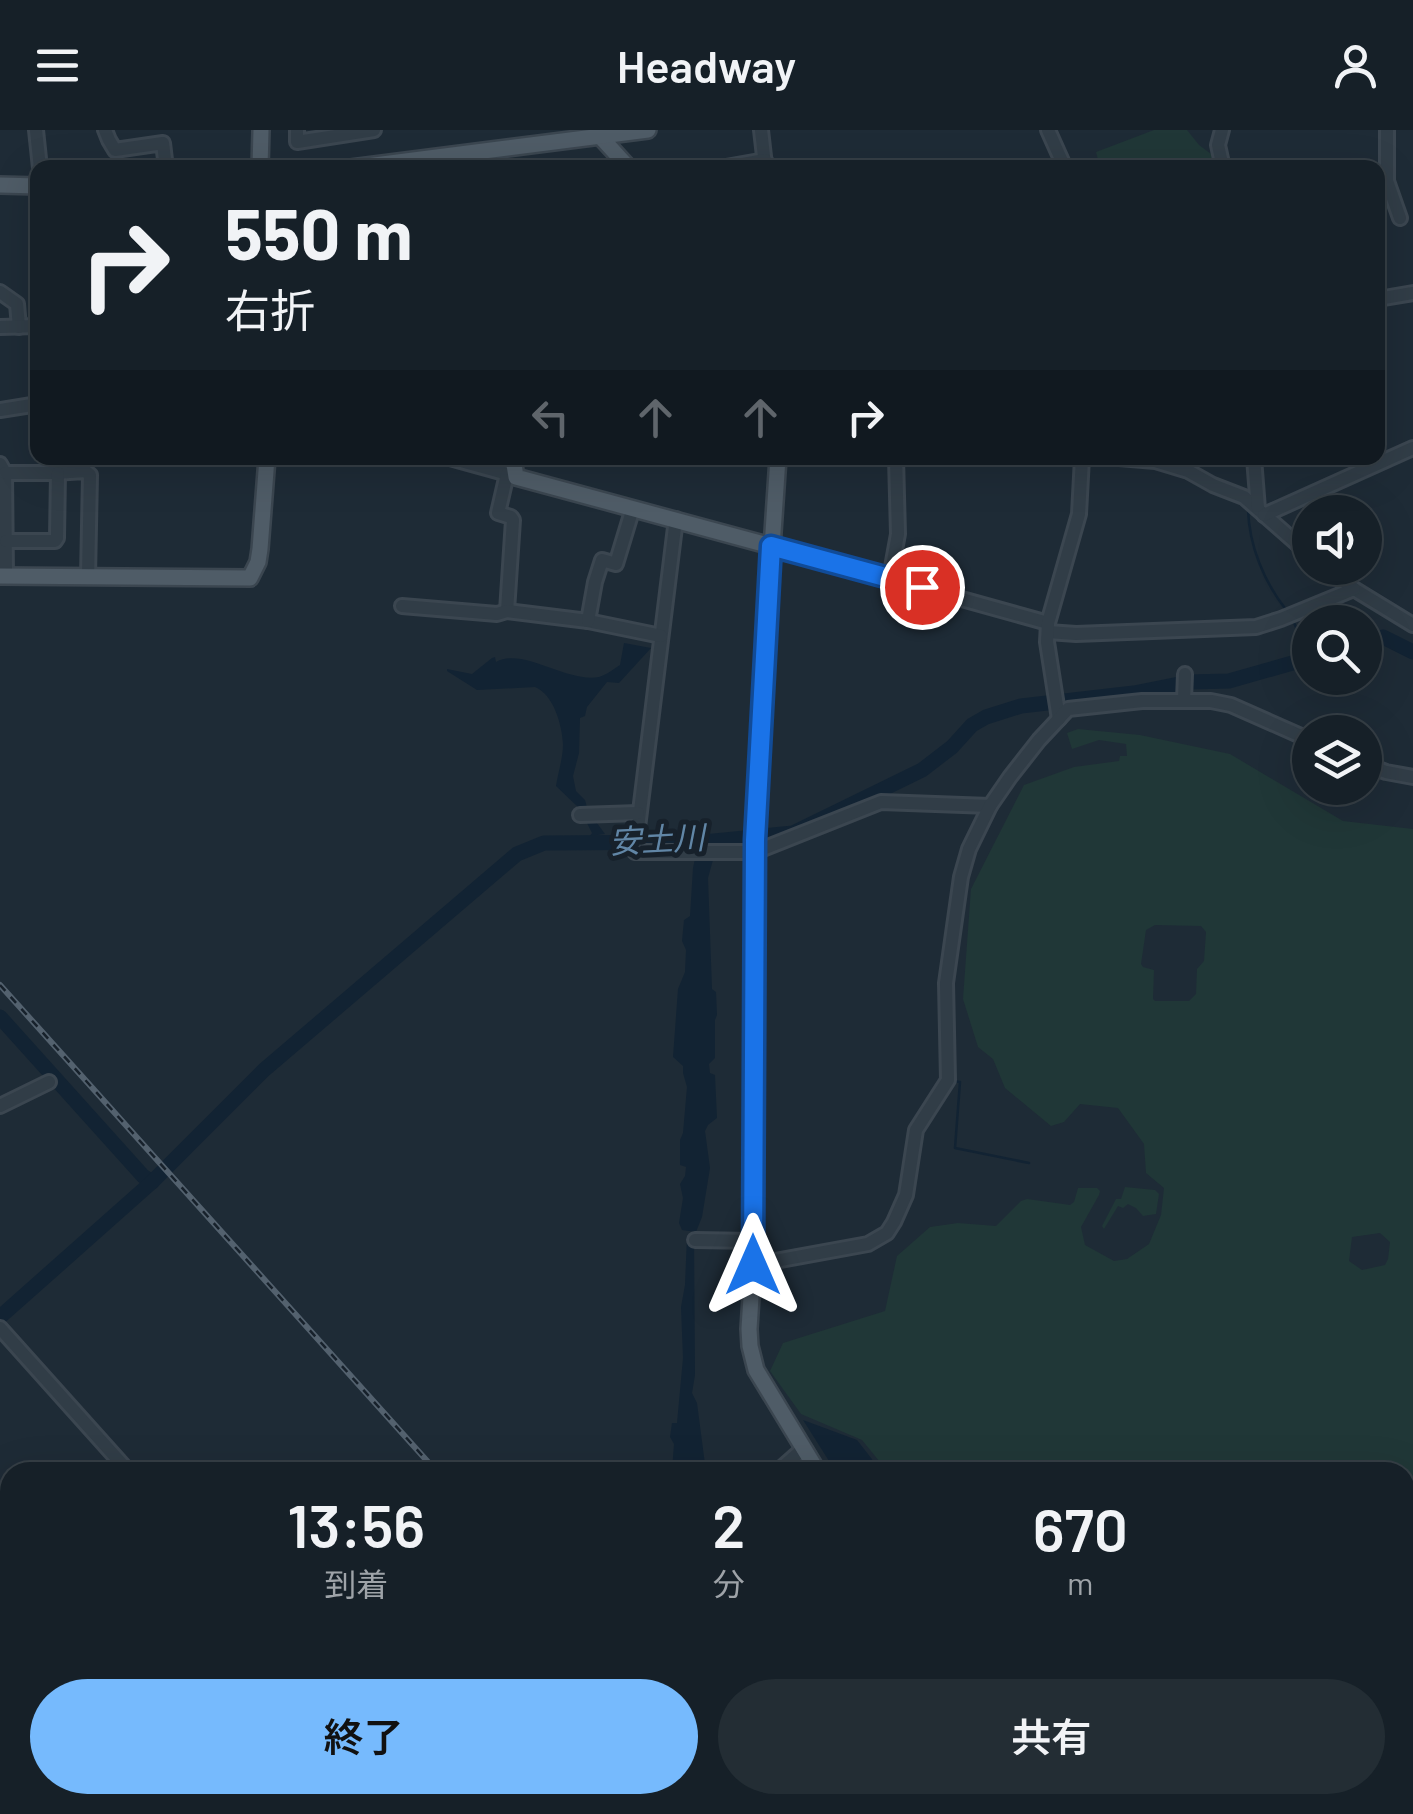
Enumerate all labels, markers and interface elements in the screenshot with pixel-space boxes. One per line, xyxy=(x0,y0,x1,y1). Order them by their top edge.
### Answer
icon: menu xyxy=(30,38,85,93)
text: Headway xyxy=(617,38,796,92)
icon: person xyxy=(1328,38,1383,93)
text: 550 m xyxy=(225,190,413,274)
icon: right xyxy=(60,200,190,330)
text: 右折 xyxy=(225,282,315,336)
icon: left xyxy=(523,390,578,445)
icon: ahead xyxy=(628,390,683,445)
icon: ahead xyxy=(733,390,788,445)
icon: right xyxy=(838,390,893,445)
map controls xyxy=(1292,495,1382,805)
button: sound xyxy=(1292,495,1382,585)
pin xyxy=(880,545,965,630)
icon: arrive xyxy=(895,560,950,615)
button: search xyxy=(1292,605,1382,695)
button: layers xyxy=(1292,715,1382,805)
water label: 安土川 xyxy=(608,816,709,859)
position arrow xyxy=(701,1213,805,1317)
text: 13:56 xyxy=(287,1488,425,1560)
text: 2 xyxy=(712,1488,745,1560)
text: 670 xyxy=(1033,1492,1128,1564)
text: m xyxy=(1067,1563,1093,1601)
text: 到着 xyxy=(324,1564,388,1602)
text: 分 xyxy=(713,1564,745,1602)
button: 終了 xyxy=(30,1679,698,1794)
button: 共有 xyxy=(718,1679,1385,1794)

